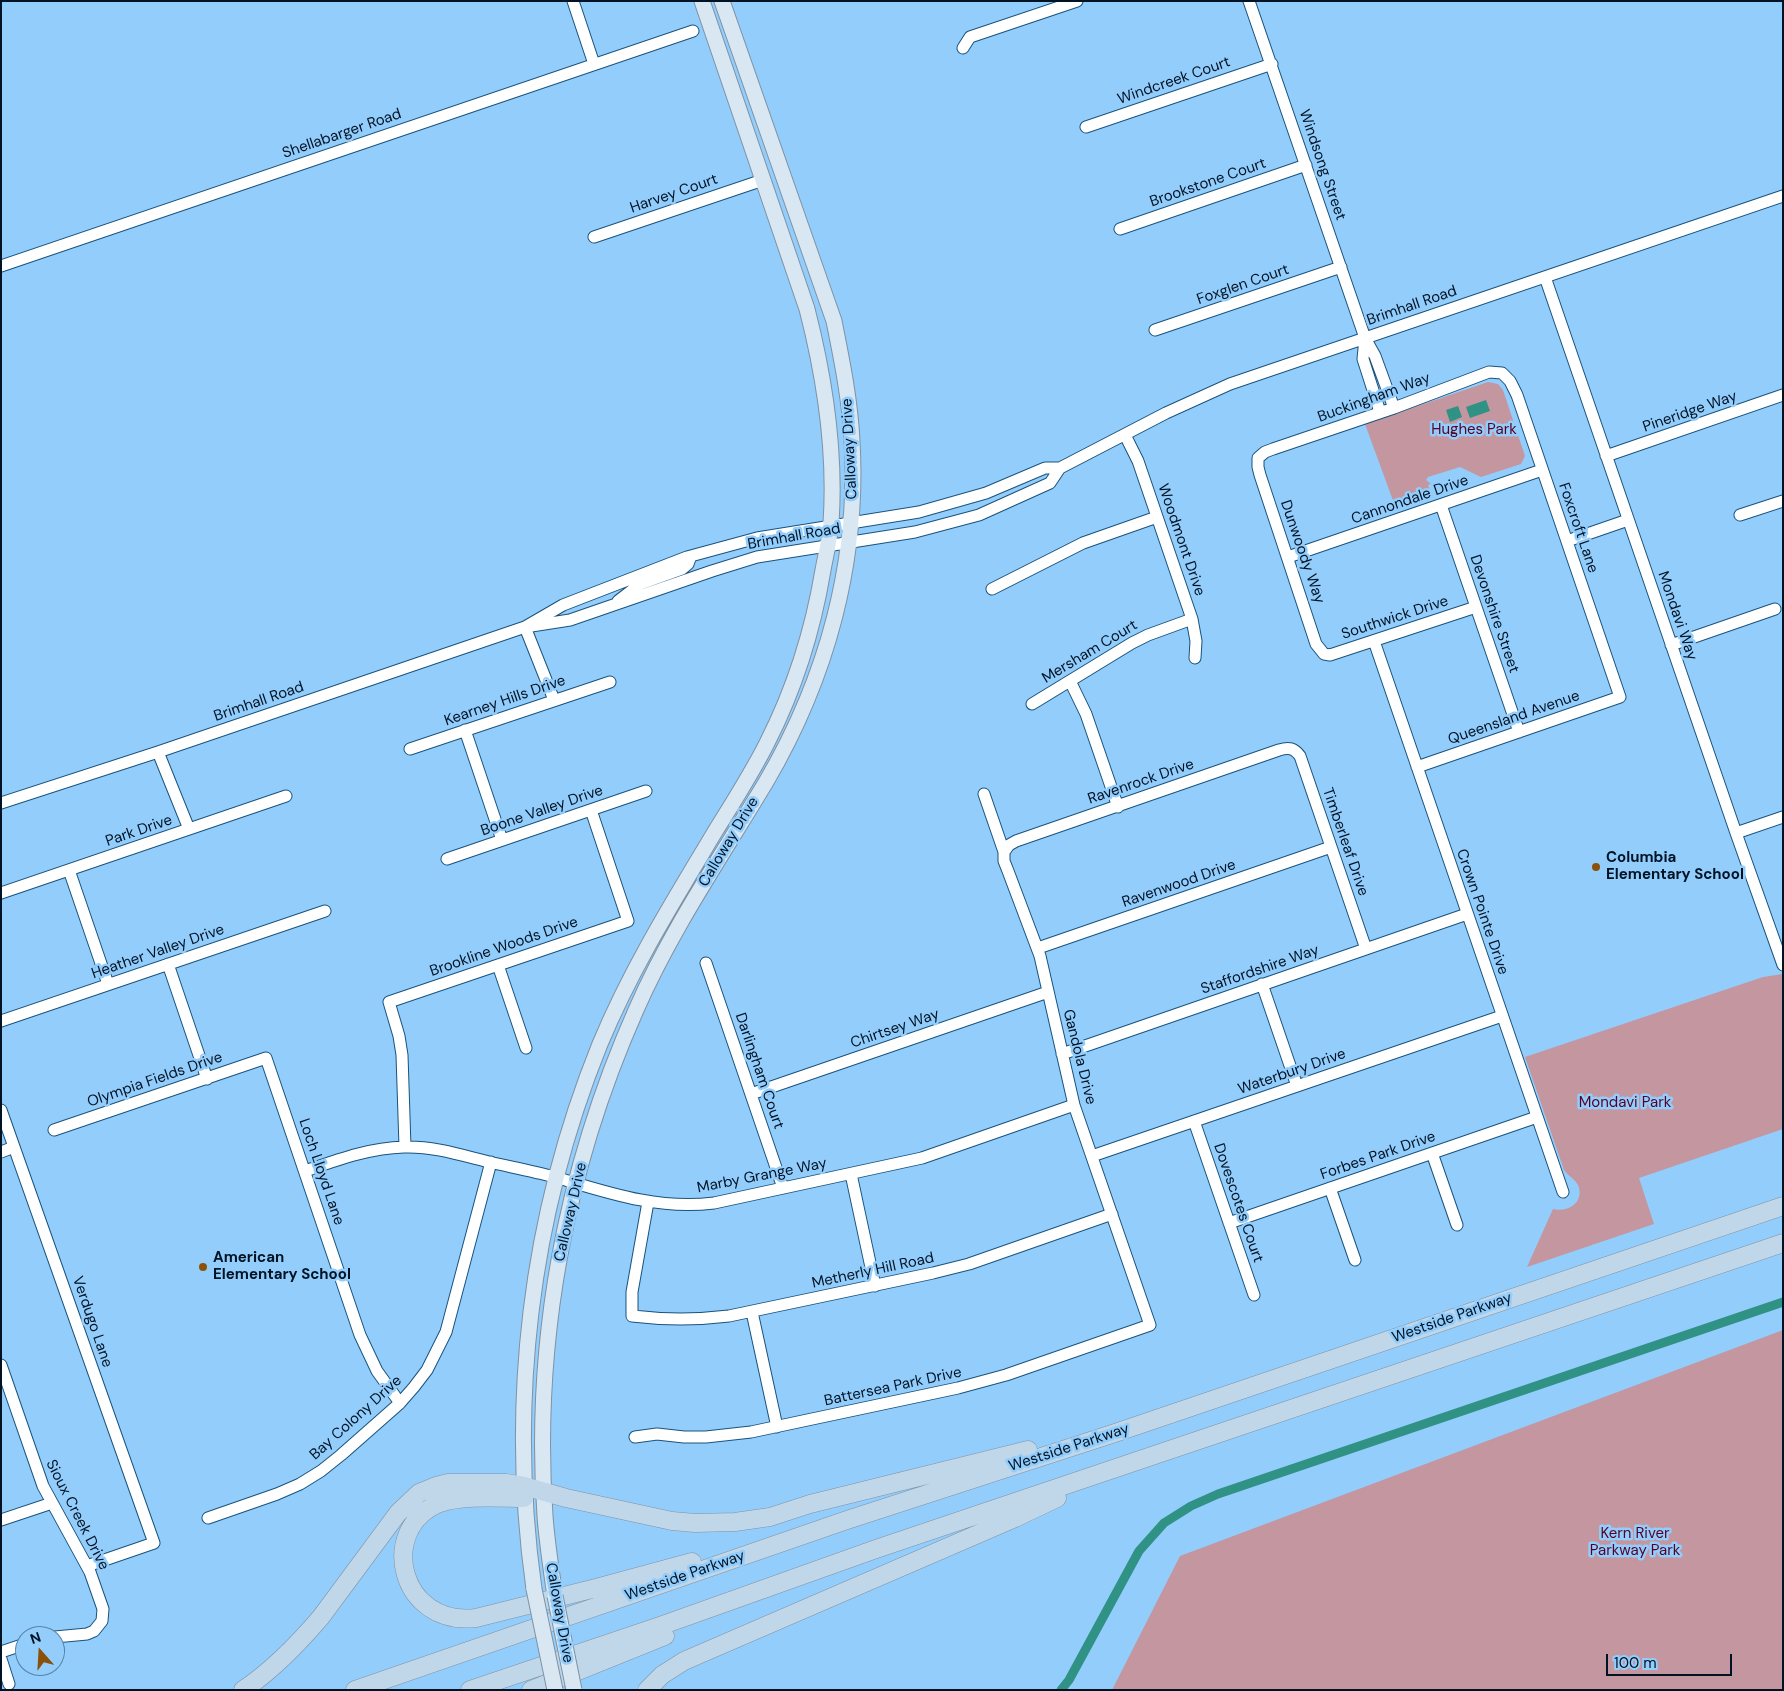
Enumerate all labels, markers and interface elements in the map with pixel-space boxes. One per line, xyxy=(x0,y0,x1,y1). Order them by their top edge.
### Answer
street label: Windcreek Court xyxy=(1115,53,1233,109)
street label: Shellabarger Road xyxy=(280,105,404,163)
street label: Windsong Street xyxy=(1295,107,1349,223)
street label: Brookstone Court xyxy=(1147,155,1269,211)
street label: Harvey Court xyxy=(628,171,720,217)
street label: Foxglen Court xyxy=(1195,261,1291,309)
street label: Brimhall Road xyxy=(1365,282,1459,330)
street label: Buckingham Way xyxy=(1315,369,1433,427)
street label: Pineridge Way xyxy=(1640,387,1740,437)
street label: Calloway Drive xyxy=(838,398,862,500)
park label: Hughes Park xyxy=(1431,421,1517,439)
street label: Cannondale Drive xyxy=(1349,472,1471,528)
street label: Foxcroft Lane xyxy=(1554,480,1602,576)
street label: Woodmont Drive xyxy=(1153,482,1209,598)
street label: Dunwoody Way xyxy=(1276,498,1328,606)
street label: Brimhall Road xyxy=(746,520,842,554)
street label: Devonshire Street xyxy=(1465,553,1523,675)
street label: Mondavi Way xyxy=(1653,569,1701,663)
street label: Southwick Drive xyxy=(1339,592,1451,644)
street label: Mersham Court xyxy=(1039,616,1141,688)
street label: Kearney Hills Drive xyxy=(442,672,568,730)
street label: Brimhall Road xyxy=(212,678,306,726)
street label: Queensland Avenue xyxy=(1446,687,1582,749)
street label: Ravenrock Drive xyxy=(1086,755,1196,809)
street label: Boone Valley Drive xyxy=(479,782,605,840)
street label: Timberleaf Drive xyxy=(1318,785,1372,899)
street label: Calloway Drive xyxy=(695,794,763,890)
street label: Park Drive xyxy=(103,811,175,851)
street label: Crown Pointe Drive xyxy=(1452,847,1512,977)
place label: Columbia Elementary School xyxy=(1606,849,1744,884)
street label: Ravenwood Drive xyxy=(1120,856,1238,912)
marker: Columbia Elementary School xyxy=(1590,861,1602,873)
street label: Brookline Woods Drive xyxy=(427,913,581,981)
street label: Heather Valley Drive xyxy=(89,921,227,983)
street label: Staffordshire Way xyxy=(1199,941,1321,999)
street label: Chirtsey Way xyxy=(848,1005,942,1053)
street label: Gandola Drive xyxy=(1058,1008,1100,1106)
street label: Darlingham Court xyxy=(731,1011,787,1131)
street label: Waterbury Drive xyxy=(1236,1045,1348,1099)
street label: Olympia Fields Drive xyxy=(85,1048,225,1112)
park label: Mondavi Park xyxy=(1579,1094,1671,1112)
street label: Loch Lloyd Lane xyxy=(294,1116,348,1228)
street label: Forbes Park Drive xyxy=(1318,1128,1438,1184)
street label: Dovescotes Court xyxy=(1209,1141,1267,1265)
street label: Marby Grange Way xyxy=(696,1155,828,1197)
street label: Calloway Drive xyxy=(551,1161,591,1263)
place label: American Elementary School xyxy=(213,1249,351,1284)
street label: Metherly Hill Road xyxy=(810,1249,936,1293)
marker: American Elementary School xyxy=(197,1261,209,1273)
street label: Verdugo Lane xyxy=(68,1274,116,1370)
street label: Westside Parkway xyxy=(1390,1289,1514,1347)
street label: Battersea Park Drive xyxy=(823,1364,963,1410)
street label: Bay Colony Drive xyxy=(306,1372,406,1464)
street label: Westside Parkway xyxy=(1007,1420,1131,1476)
street label: Sioux Creek Drive xyxy=(41,1457,113,1573)
park label: Kern River Parkway Park xyxy=(1590,1525,1680,1560)
street label: Westside Parkway xyxy=(623,1547,747,1605)
street label: Calloway Drive xyxy=(541,1562,577,1664)
north arrow xyxy=(15,1626,65,1676)
text: N xyxy=(28,1628,43,1648)
scale bar xyxy=(1609,1644,1735,1676)
text: 100 m xyxy=(1614,1653,1657,1673)

